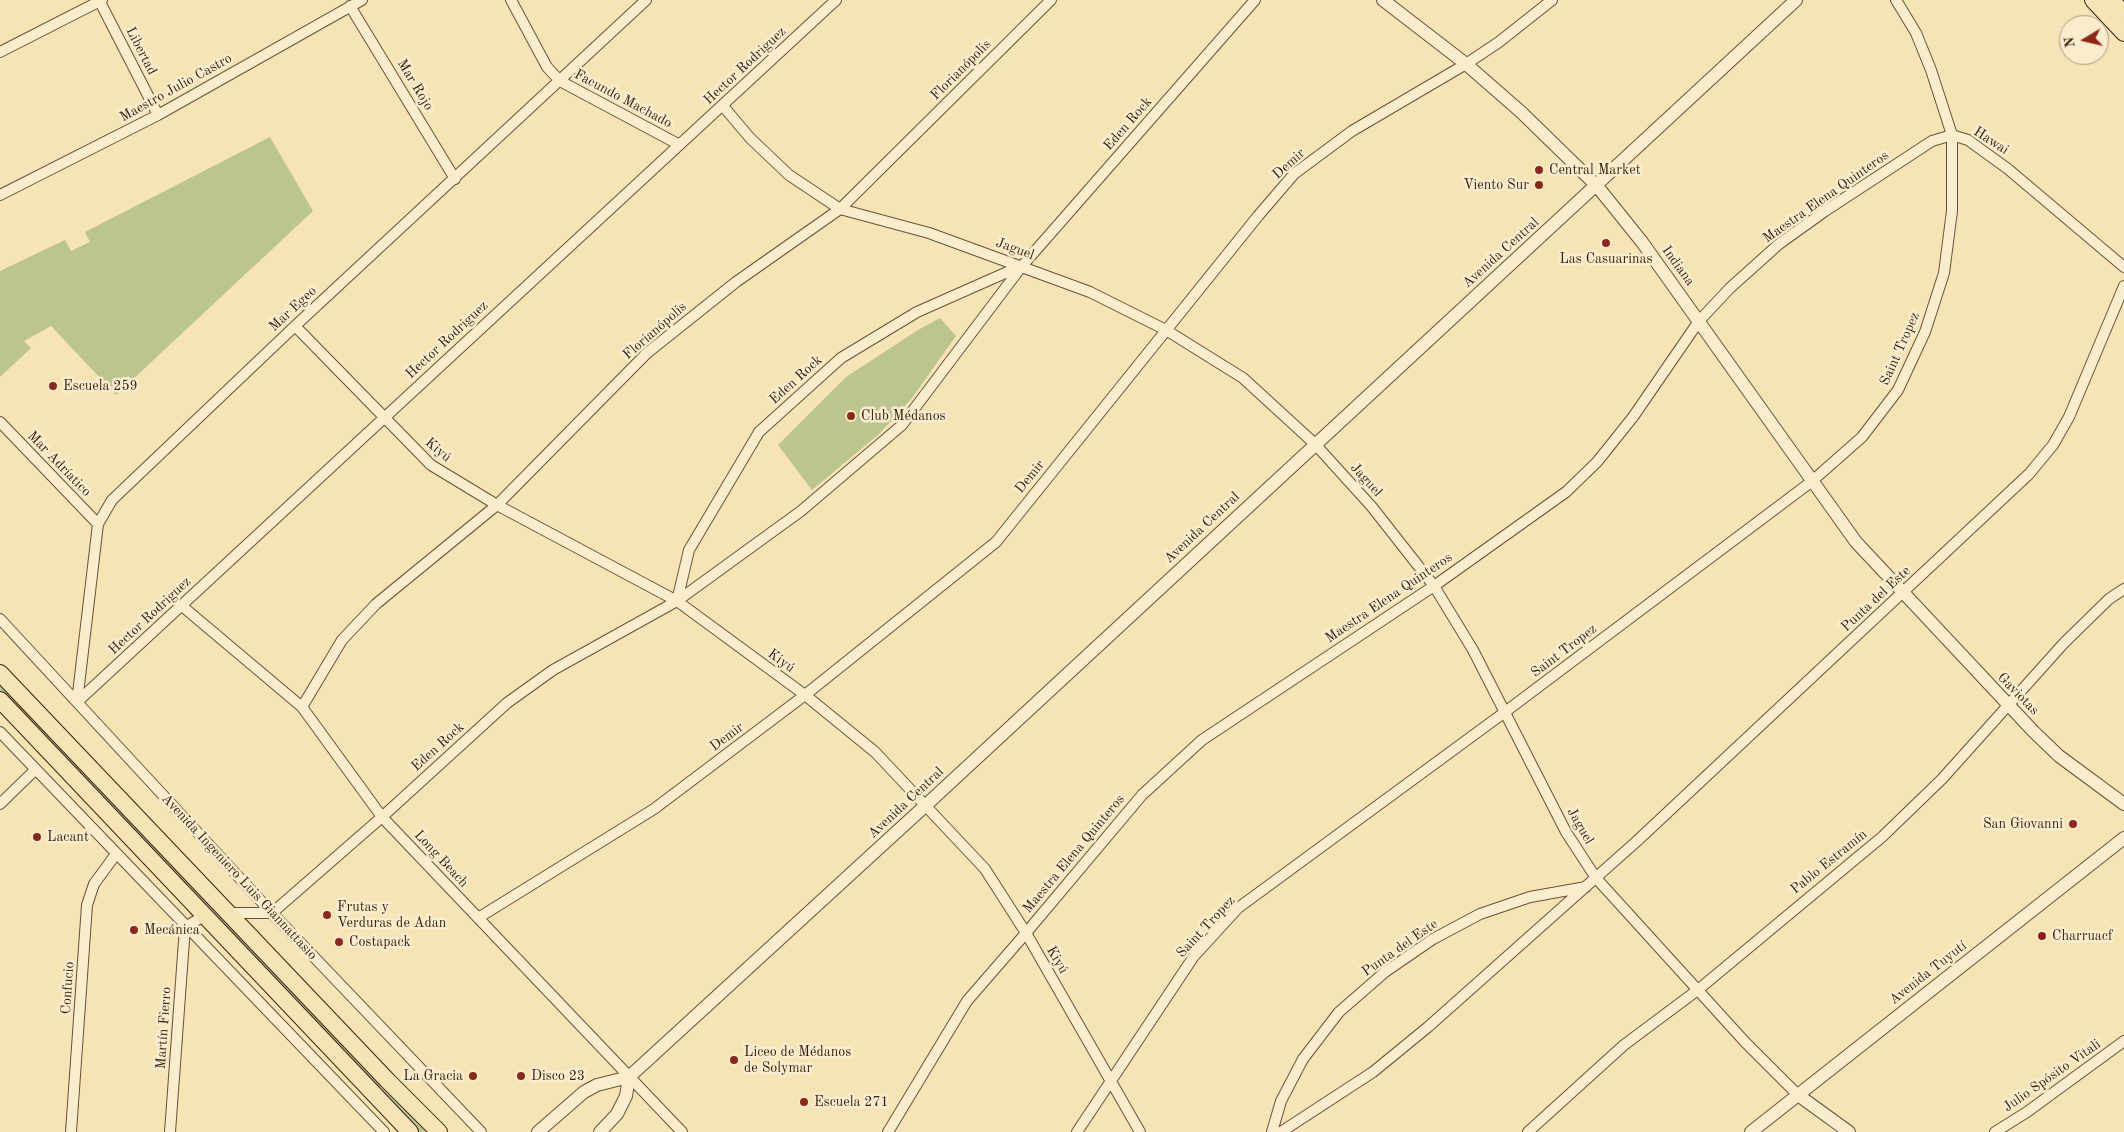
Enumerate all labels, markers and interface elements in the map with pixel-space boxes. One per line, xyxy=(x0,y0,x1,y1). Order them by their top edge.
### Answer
north arrow xyxy=(2059,15,2109,65)
street label: Libertad xyxy=(122,24,160,78)
street label: Hector Rodriguez xyxy=(700,24,790,108)
street label: Florianópolis xyxy=(927,36,995,104)
text: N xyxy=(2062,36,2078,49)
street label: Maestro Julio Castro xyxy=(117,50,235,126)
street label: Mar Rojo xyxy=(393,56,437,114)
street label: Facundo Machado xyxy=(571,66,675,132)
street label: Eden Rock xyxy=(1100,94,1156,154)
street label: Hawai xyxy=(1970,123,2012,159)
street label: Demir xyxy=(1269,145,1309,183)
street label: Maestra Elena Quinteros xyxy=(1760,147,1892,247)
place label: Central Market xyxy=(1549,162,1641,178)
marker: Central Market xyxy=(1533,164,1545,176)
place label: Viento Sur xyxy=(1463,177,1529,193)
marker: Viento Sur xyxy=(1533,179,1545,191)
street label: Avenida Central xyxy=(1459,214,1543,292)
street label: Jaguel xyxy=(993,234,1037,264)
marker: Las Casuarinas xyxy=(1600,237,1612,249)
street label: Indiana xyxy=(1658,243,1698,289)
place label: Las Casuarinas xyxy=(1559,251,1653,267)
street label: Mar Egeo xyxy=(266,283,320,335)
street label: Hector Rodriguez xyxy=(402,298,492,382)
street label: Florianópolis xyxy=(620,299,690,363)
street label: Saint Tropez xyxy=(1876,310,1924,388)
street label: Eden Rock xyxy=(766,352,826,408)
place label: Escuela 259 xyxy=(63,378,138,394)
marker: Escuela 259 xyxy=(47,380,59,392)
place label: Club Médanos xyxy=(861,408,946,424)
marker: Club Médanos xyxy=(845,410,857,422)
street label: Mar Adríatico xyxy=(24,428,94,500)
street label: Kiyú xyxy=(421,434,455,466)
street label: Demir xyxy=(1012,457,1048,497)
street label: Jaguel xyxy=(1346,460,1386,500)
street label: Avenida Central xyxy=(1161,489,1243,567)
street label: Maestra Elena Quinteros xyxy=(1322,549,1456,647)
street label: Punta del Este xyxy=(1838,563,1914,635)
street label: Hector Rodriguez xyxy=(105,574,195,658)
street label: Saint Tropez xyxy=(1528,621,1600,681)
street label: Kiyú xyxy=(764,646,798,676)
street label: Gaviotas xyxy=(1994,669,2042,719)
street label: Eden Rock xyxy=(408,719,468,775)
street label: Demir xyxy=(707,719,747,755)
street label: Avenida Central xyxy=(865,764,947,842)
street label: Avenida Ingeniero Luis Giannattasio xyxy=(158,790,320,964)
street label: Maestra Elena Quinteros xyxy=(1019,791,1129,917)
street label: Jaguel xyxy=(1563,805,1597,847)
place label: San Giovanni xyxy=(1983,816,2063,832)
marker: San Giovanni xyxy=(2067,818,2079,830)
street label: Pablo Estramín xyxy=(1787,826,1871,898)
street label: Long Beach xyxy=(410,827,472,891)
place label: Lacant xyxy=(47,829,89,845)
marker: Lacant xyxy=(31,831,43,843)
street label: Saint Tropez xyxy=(1173,893,1239,961)
place label: Frutas y Verduras de Adan xyxy=(337,899,446,932)
marker: Frutas y Verduras de Adan xyxy=(321,909,333,921)
street label: Punta del Este xyxy=(1359,916,1441,980)
place label: Mecánica xyxy=(144,922,200,938)
marker: Mecánica xyxy=(128,924,140,936)
place label: Charruacf xyxy=(2052,928,2113,944)
marker: Charruacf xyxy=(2036,930,2048,942)
place label: Costapack xyxy=(349,934,411,950)
marker: Costapack xyxy=(333,936,345,948)
street label: Avenida Tuyutí xyxy=(1886,938,1970,1008)
street label: Kiyú xyxy=(1042,943,1072,977)
street label: Confucio xyxy=(58,961,78,1015)
street label: Martín Fierro xyxy=(153,986,175,1070)
street label: Julio Spósito Vitali xyxy=(2000,1036,2104,1116)
place label: Liceo de Médanos de Solymar xyxy=(744,1044,851,1076)
marker: Liceo de Médanos de Solymar xyxy=(728,1054,740,1066)
place label: La Gracia xyxy=(403,1068,463,1084)
place label: Disco 23 xyxy=(531,1068,585,1084)
marker: La Gracia xyxy=(467,1070,479,1082)
marker: Disco 23 xyxy=(515,1070,527,1082)
place label: Escuela 271 xyxy=(814,1094,889,1110)
marker: Escuela 271 xyxy=(798,1096,810,1108)

